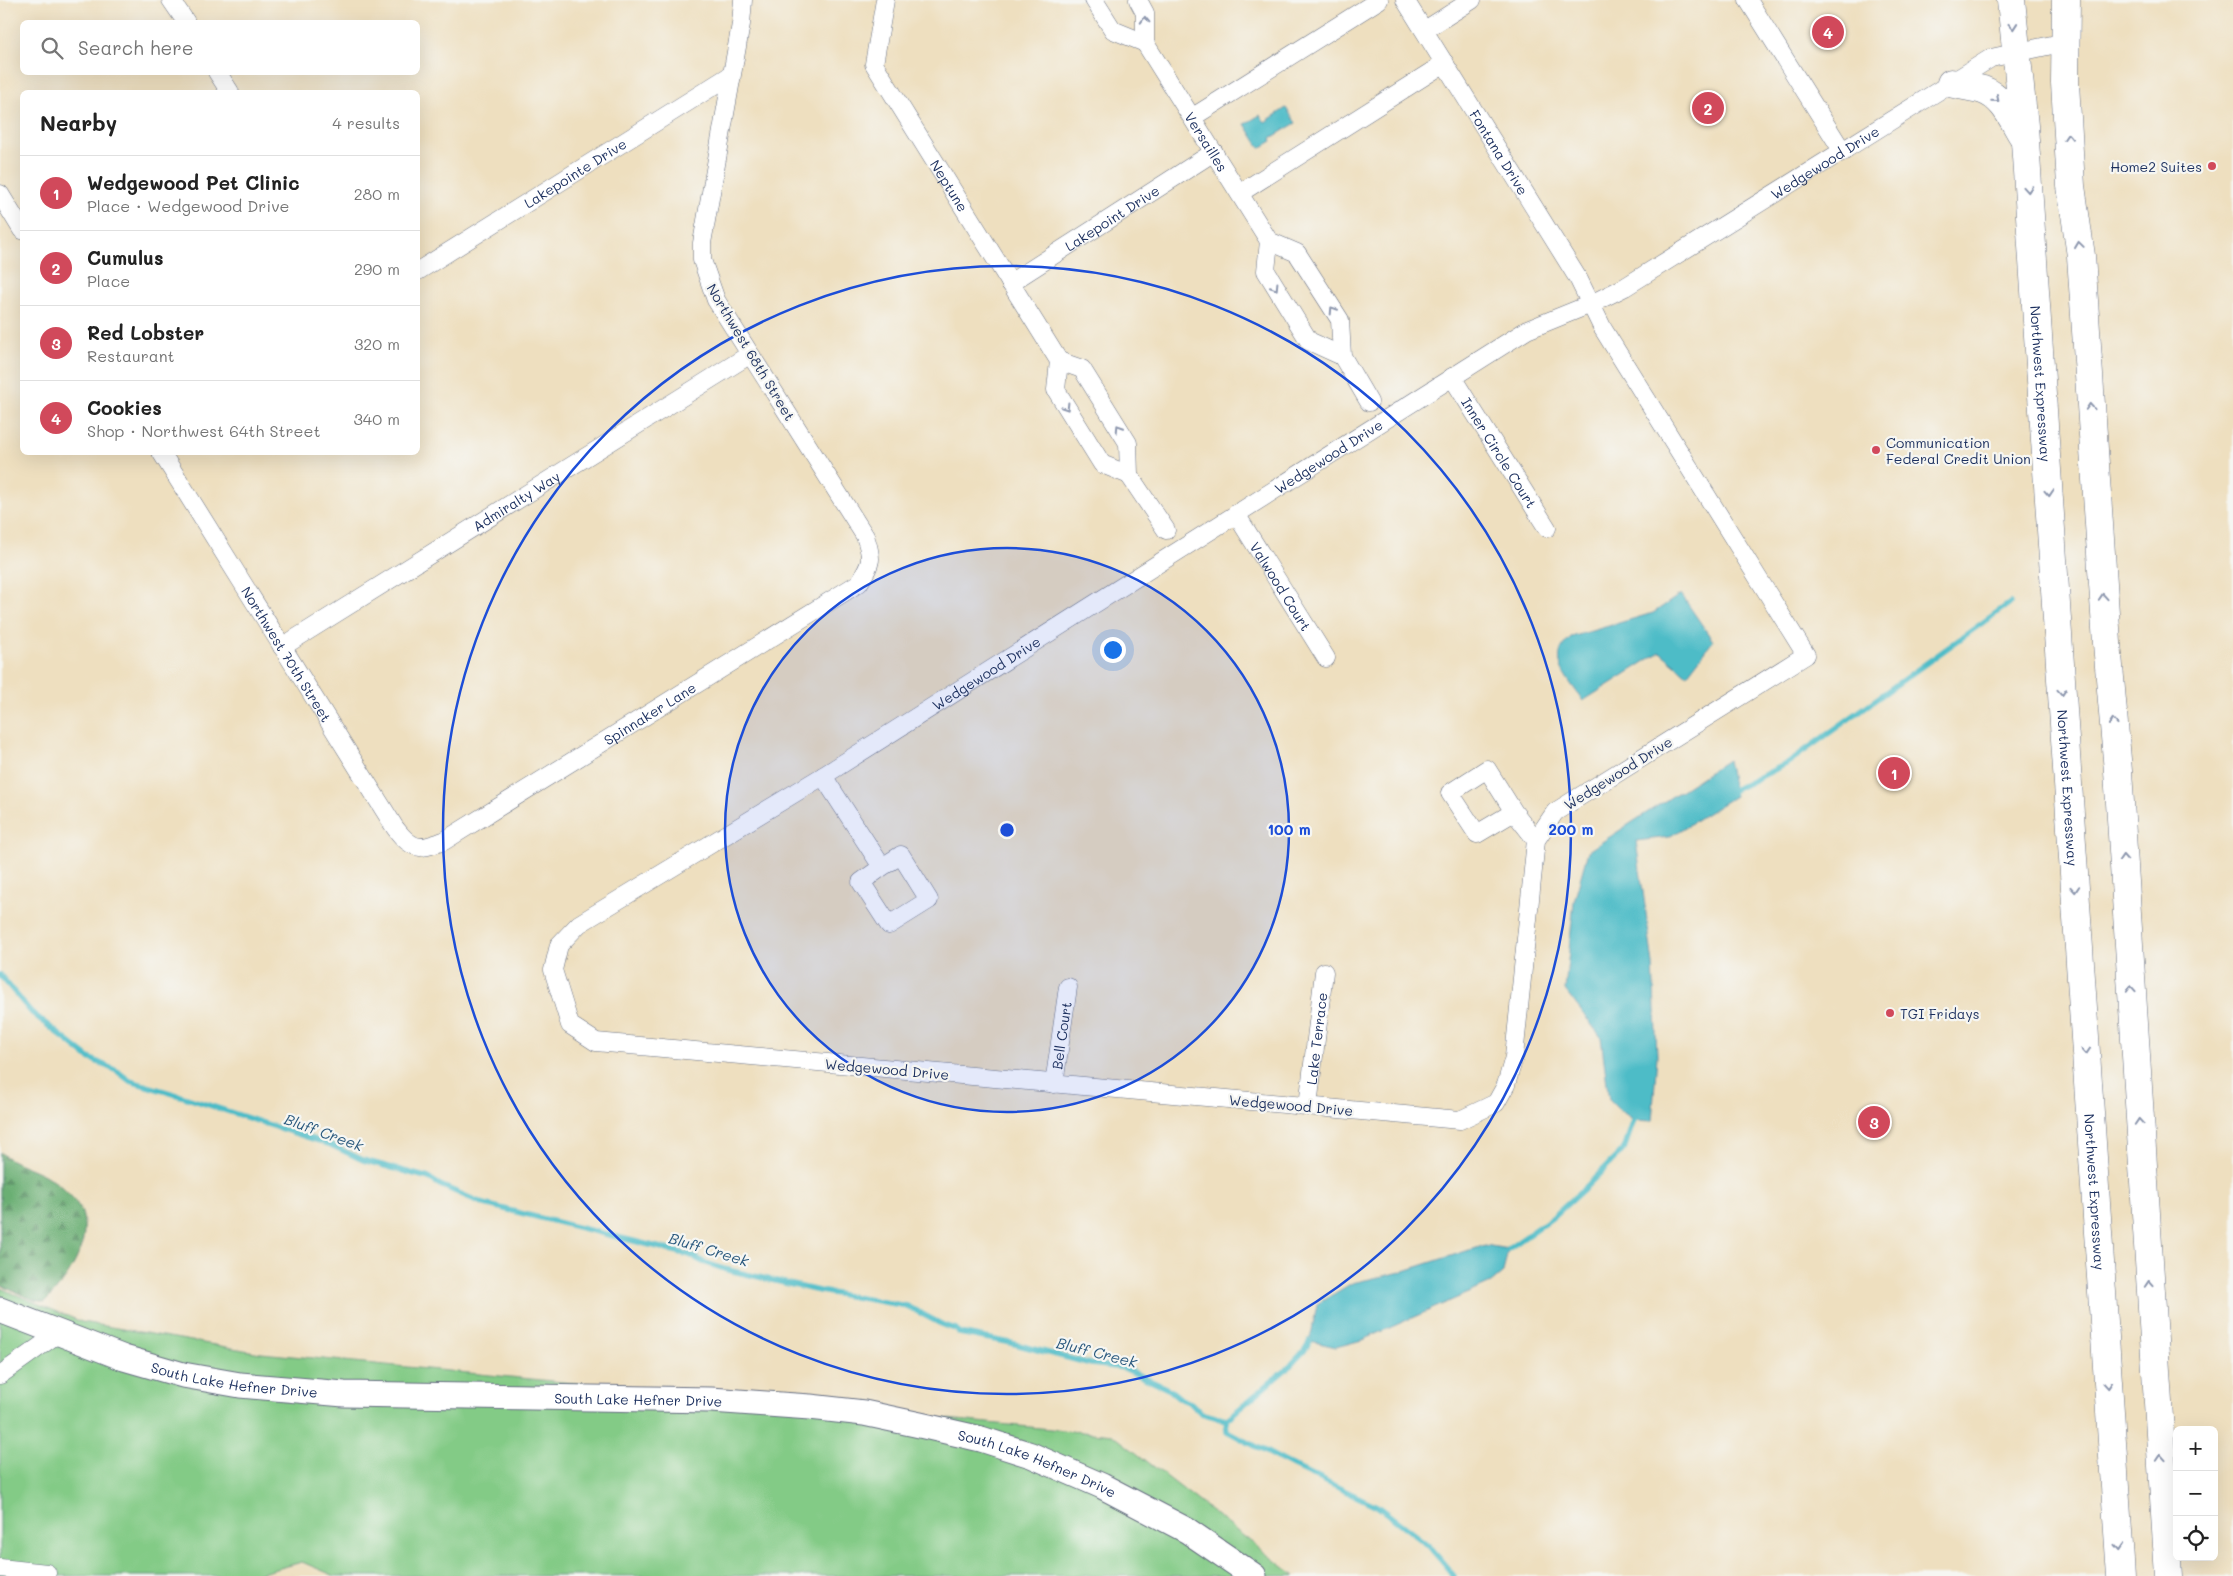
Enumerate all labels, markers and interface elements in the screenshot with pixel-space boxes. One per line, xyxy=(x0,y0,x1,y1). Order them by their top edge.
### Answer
pin: 4 xyxy=(1812,13,1844,51)
one-way arrow xyxy=(1140,16,1150,24)
search box xyxy=(20,20,420,75)
one-way arrow xyxy=(2007,23,2018,31)
icon: search xyxy=(38,34,66,62)
text: Search here xyxy=(78,35,194,60)
pin: 2 xyxy=(1692,89,1724,127)
one-way arrow xyxy=(1991,93,2000,102)
street label: Fontana Drive xyxy=(1466,106,1533,198)
street label: Versailles xyxy=(1181,108,1233,175)
text: Nearby xyxy=(40,109,117,136)
text: 4 results xyxy=(332,112,400,133)
street label: Wedgewood Drive xyxy=(1767,121,1882,203)
one-way arrow xyxy=(2063,133,2074,141)
street label: Lakepointe Drive xyxy=(520,134,630,212)
street label: Neptune xyxy=(926,156,973,215)
place label: Home2 Suites xyxy=(2110,157,2202,176)
marker: Home2 Suites xyxy=(2206,160,2218,172)
text: Wedgewood Pet Clinic xyxy=(87,170,300,195)
street label: Lakepoint Drive xyxy=(1061,180,1163,255)
text: 1 xyxy=(52,183,60,204)
text: 280 m xyxy=(354,183,400,204)
one-way arrow xyxy=(2023,185,2034,193)
text: Place · Wedgewood Drive xyxy=(87,195,290,216)
one-way arrow xyxy=(2075,241,2085,250)
text: Cumulus xyxy=(87,245,164,270)
text: 2 xyxy=(52,258,60,279)
text: 290 m xyxy=(354,258,400,279)
text: Place xyxy=(87,270,130,291)
street label: Northwest 68th Street xyxy=(702,280,800,424)
one-way arrow xyxy=(1269,281,1279,290)
street label: Northwest Expressway xyxy=(2027,305,2056,463)
one-way arrow xyxy=(1330,306,1339,315)
text: Red Lobster xyxy=(87,320,204,345)
text: 3 xyxy=(51,333,61,354)
text: 320 m xyxy=(354,333,400,354)
text: Restaurant xyxy=(87,345,175,366)
street label: Inner Circle Court xyxy=(1457,393,1541,511)
text: Cookies xyxy=(87,395,162,420)
one-way arrow xyxy=(1060,401,1070,410)
one-way arrow xyxy=(2085,403,2096,411)
text: 4 xyxy=(51,408,61,429)
text: 340 m xyxy=(353,408,400,429)
street label: Wedgewood Drive xyxy=(1270,415,1386,497)
text: Shop · Northwest 64th Street xyxy=(87,420,320,441)
one-way arrow xyxy=(1115,425,1125,434)
place label: Communication Federal Credit Union xyxy=(1886,433,2031,468)
marker: Communication Federal Credit Union xyxy=(1870,444,1882,456)
street label: Admiralty Way xyxy=(469,466,563,535)
one-way arrow xyxy=(2043,489,2054,497)
street label: Valwood Court xyxy=(1246,538,1316,634)
street label: Northwest 70th Street xyxy=(237,583,336,725)
one-way arrow xyxy=(2098,593,2109,601)
street label: Wedgewood Drive xyxy=(928,631,1044,714)
your location xyxy=(1100,637,1126,663)
street label: Spinnaker Lane xyxy=(600,677,699,749)
one-way arrow xyxy=(2057,688,2068,696)
street label: Northwest Expressway xyxy=(2054,709,2083,867)
one-way arrow xyxy=(2108,718,2119,726)
street label: Wedgewood Drive xyxy=(1560,732,1676,814)
pin: 1 xyxy=(1878,754,1910,792)
text: 100 m xyxy=(1267,819,1311,839)
text: 200 m xyxy=(1549,819,1594,839)
centre of rings xyxy=(998,821,1016,839)
one-way arrow xyxy=(2117,854,2128,862)
one-way arrow xyxy=(2070,885,2081,893)
one-way arrow xyxy=(2125,984,2136,992)
street label: Lake Terrace xyxy=(1301,991,1331,1086)
street label: Bell Court xyxy=(1047,1000,1075,1071)
place label: TGI Fridays xyxy=(1900,1004,1980,1023)
marker: TGI Fridays xyxy=(1884,1007,1896,1019)
one-way arrow xyxy=(2080,1048,2091,1056)
street label: Wedgewood Drive xyxy=(824,1054,950,1084)
street label: Wedgewood Drive xyxy=(1228,1090,1354,1120)
pin: 3 xyxy=(1858,1103,1890,1141)
water label: Bluff Creek xyxy=(282,1108,367,1156)
street label: Northwest Expressway xyxy=(2081,1113,2110,1271)
one-way arrow xyxy=(2134,1118,2145,1126)
water label: Bluff Creek xyxy=(667,1227,752,1271)
one-way arrow xyxy=(2144,1280,2155,1288)
water label: Bluff Creek xyxy=(1055,1332,1140,1372)
street label: South Lake Hefner Drive xyxy=(149,1357,318,1401)
one-way arrow xyxy=(2103,1381,2114,1389)
street label: South Lake Hefner Drive xyxy=(554,1388,723,1410)
street label: South Lake Hefner Drive xyxy=(956,1425,1120,1501)
map controls xyxy=(2173,1426,2218,1561)
button: + xyxy=(2173,1426,2218,1471)
one-way arrow xyxy=(2155,1453,2166,1461)
button: − xyxy=(2173,1471,2218,1516)
button: locate xyxy=(2173,1516,2218,1561)
one-way arrow xyxy=(2113,1543,2124,1551)

